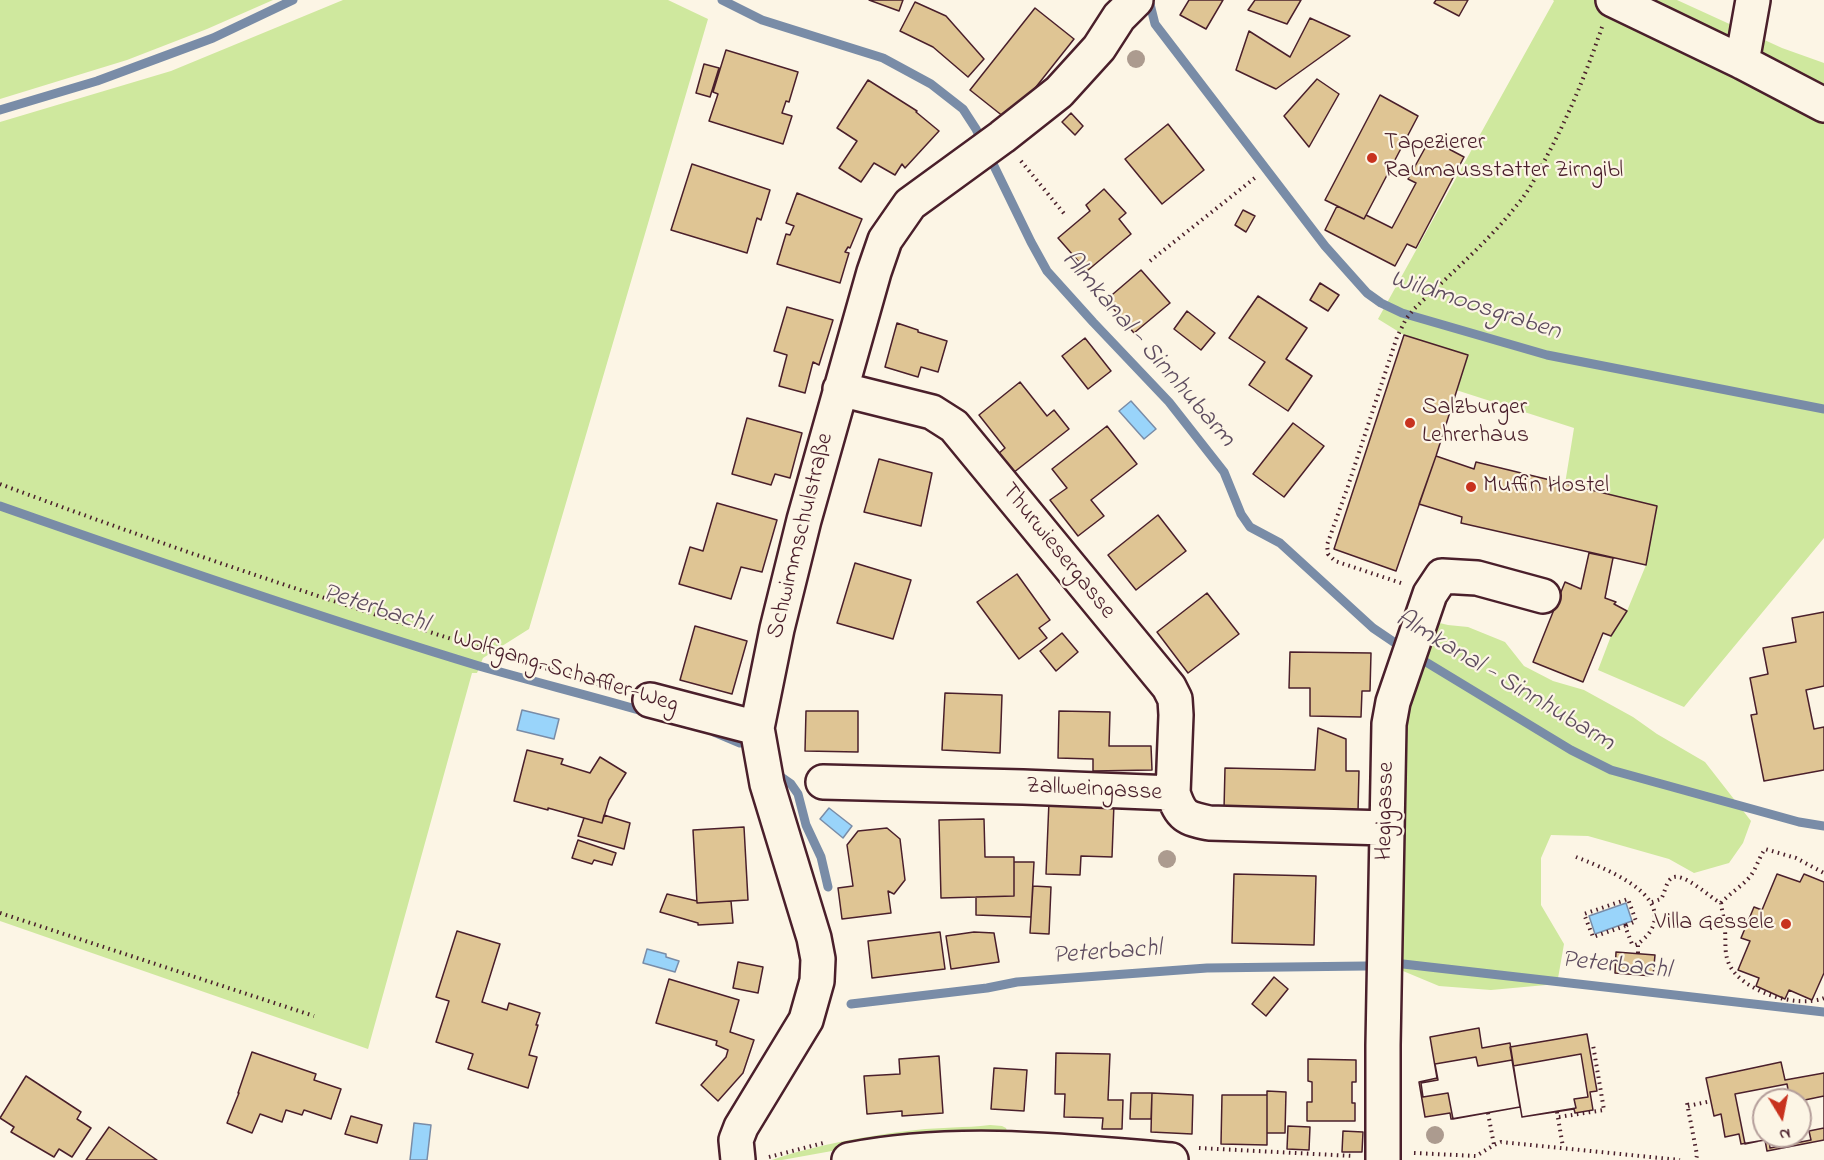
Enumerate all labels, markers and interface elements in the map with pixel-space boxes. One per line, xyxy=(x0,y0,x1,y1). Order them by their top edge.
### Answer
place label: Tapezierer Raumausstatter Zirngibl xyxy=(1384,130,1623,186)
marker: Tapezierer Raumausstatter Zirngibl xyxy=(1365,151,1379,165)
water label: Almkanal - Sinnhubarm xyxy=(1053,245,1241,455)
water label: Wildmoosgraben xyxy=(1386,265,1564,349)
place label: Salzburger Lehrerhaus xyxy=(1422,395,1529,451)
marker: Salzburger Lehrerhaus xyxy=(1403,416,1417,430)
street label: Schwimmschulstraße xyxy=(763,430,841,642)
place label: Muffin Hostel xyxy=(1483,473,1609,501)
street label: Thurwiesergasse xyxy=(993,478,1121,626)
marker: Muffin Hostel xyxy=(1464,480,1478,494)
water label: Peterbachl xyxy=(318,578,432,642)
water label: Almkanal - Sinnhubarm xyxy=(1389,604,1619,760)
street label: Wolfgang-Schaffler-Weg xyxy=(449,625,681,721)
street label: Hegigasse xyxy=(1372,761,1402,861)
street label: Zallweingasse xyxy=(1025,773,1163,809)
place label: Villa Gessele xyxy=(1654,910,1774,938)
marker: Villa Gessele xyxy=(1779,917,1793,931)
water label: Peterbachl xyxy=(1051,935,1163,973)
water label: Peterbachl xyxy=(1560,946,1672,988)
north arrow xyxy=(1752,1088,1812,1148)
text: N xyxy=(1777,1121,1792,1147)

